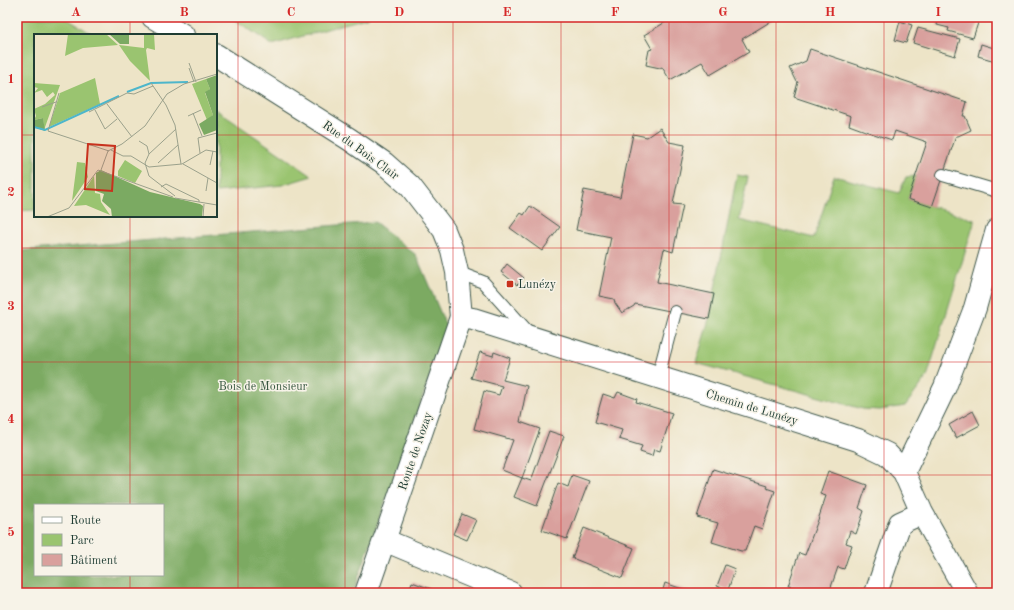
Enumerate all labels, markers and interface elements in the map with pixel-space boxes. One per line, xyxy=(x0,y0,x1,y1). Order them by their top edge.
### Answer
text: A xyxy=(71,6,81,19)
text: B xyxy=(179,6,189,19)
text: C xyxy=(287,6,295,19)
text: D xyxy=(394,6,404,19)
text: E xyxy=(503,6,512,19)
text: F xyxy=(611,6,620,19)
text: G xyxy=(718,6,728,19)
text: H xyxy=(825,6,836,19)
text: I xyxy=(935,6,941,19)
inset map xyxy=(34,34,217,217)
text: 1 xyxy=(7,73,15,86)
street label: Rue du Bois Clair xyxy=(320,119,401,183)
text: 2 xyxy=(7,186,15,199)
marker: Lunézy xyxy=(505,279,515,289)
place label: Lunézy xyxy=(518,279,557,291)
text: 3 xyxy=(7,300,15,313)
park label: Bois de Monsieur xyxy=(219,381,308,393)
street label: Chemin de Lunézy xyxy=(704,388,800,428)
street label: Route de Nozay xyxy=(397,410,435,492)
text: 4 xyxy=(7,413,15,426)
legend xyxy=(34,504,164,576)
text: Route xyxy=(70,515,101,527)
text: 5 xyxy=(7,526,15,539)
text: Parc xyxy=(70,535,94,547)
text: Bâtiment xyxy=(70,555,117,567)

